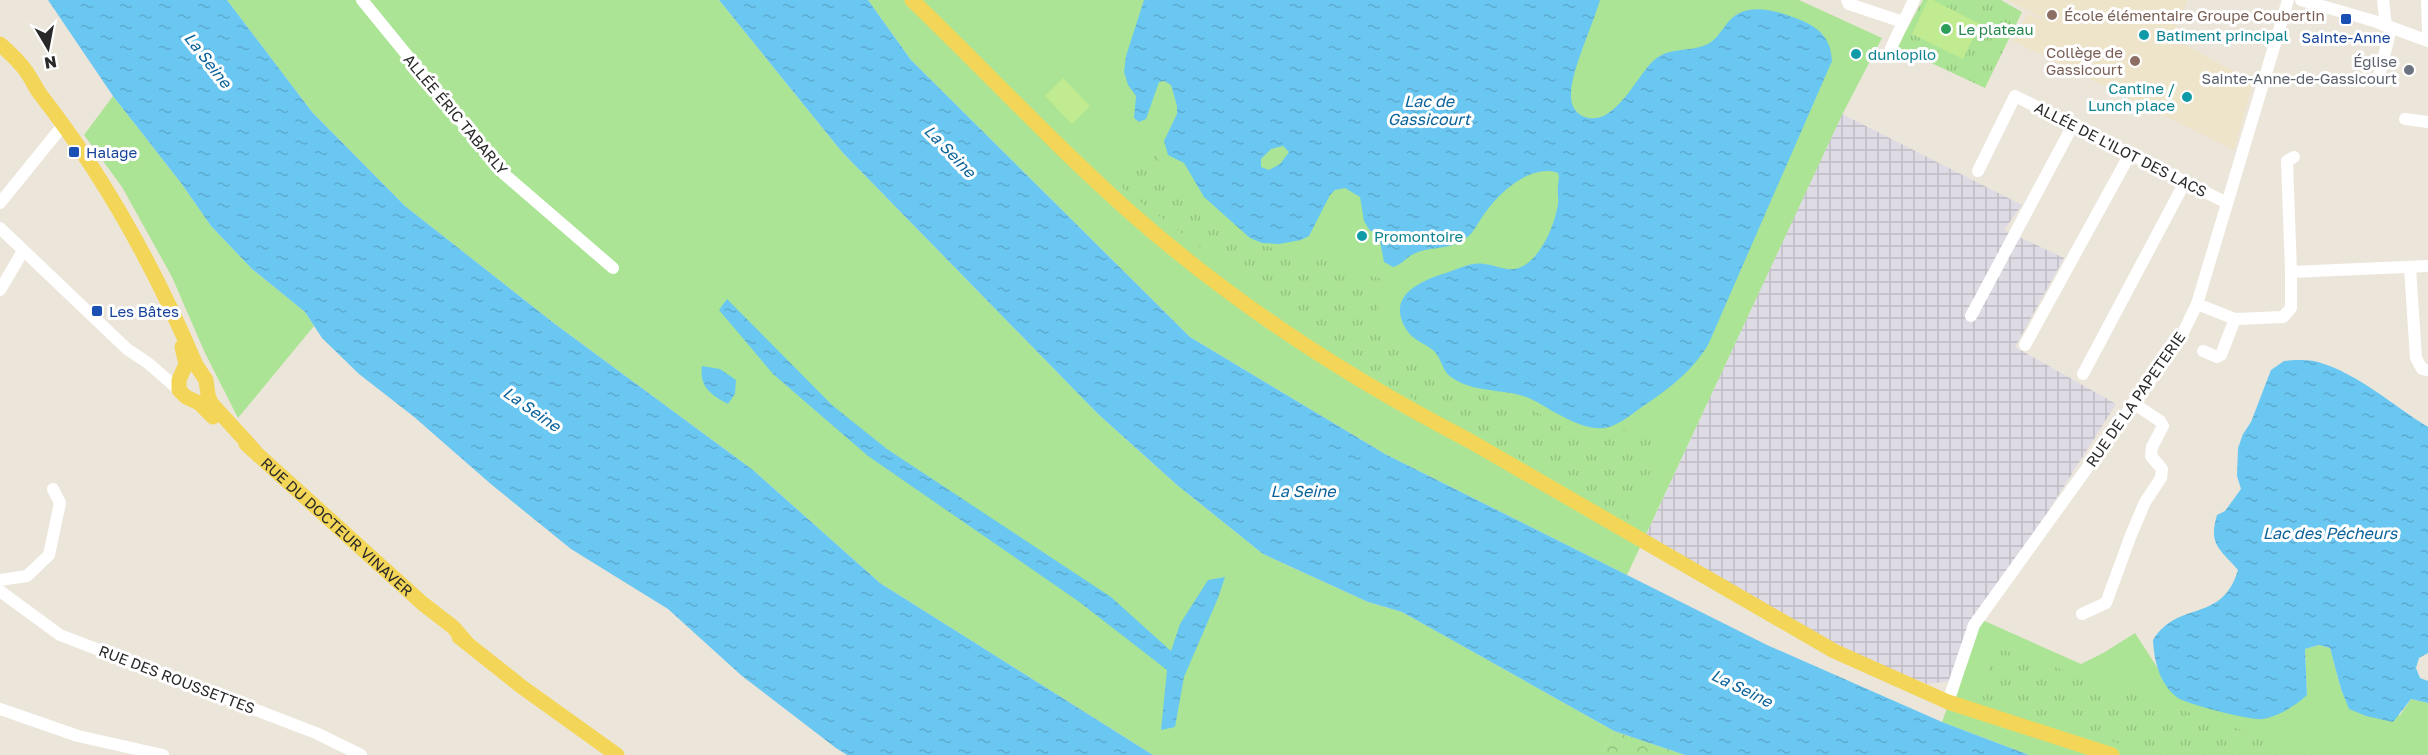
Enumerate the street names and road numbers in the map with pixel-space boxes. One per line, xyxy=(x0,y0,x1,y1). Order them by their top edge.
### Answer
street label: ALLÉE ÉRIC TABARLY xyxy=(400,50,512,178)
street label: ALLÉE DE L'ILOT DES LACS xyxy=(2032,98,2210,200)
street label: RUE DE LA PAPETERIE xyxy=(2082,328,2188,470)
street label: RUE DU DOCTEUR VINAVER xyxy=(258,453,417,600)
street label: RUE DES ROUSSETTES xyxy=(96,641,258,717)

